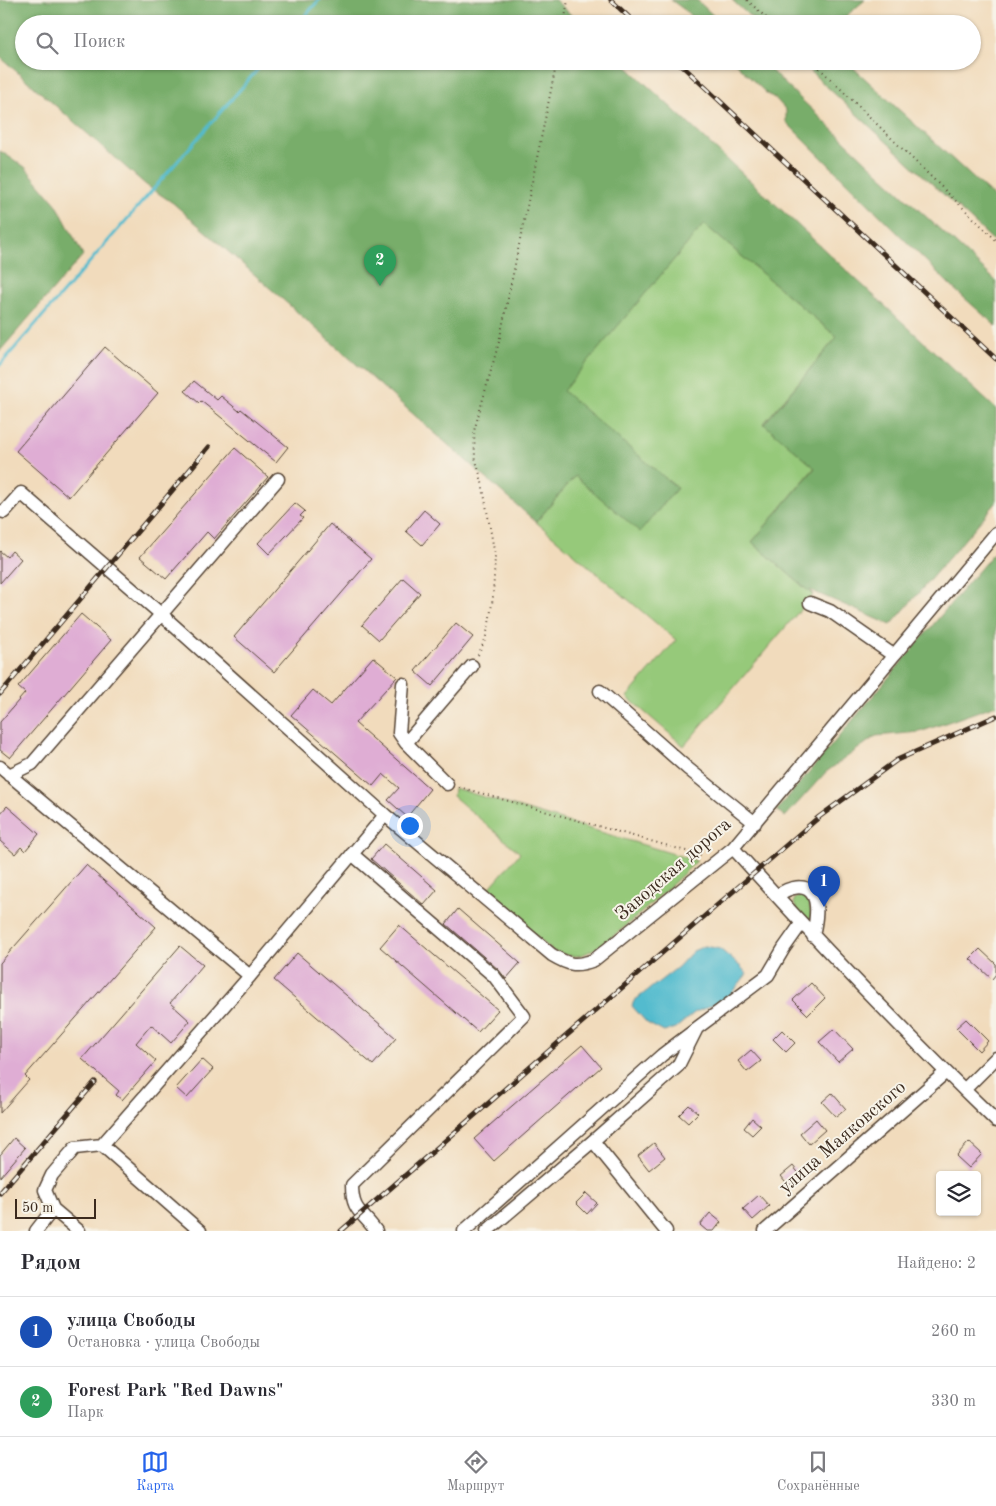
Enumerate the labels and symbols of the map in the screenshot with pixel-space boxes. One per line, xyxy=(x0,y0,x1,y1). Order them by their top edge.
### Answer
pin: 2 xyxy=(364,245,396,286)
your location xyxy=(397,813,423,839)
street label: Заводская дорога xyxy=(613,815,736,925)
pin: 1 xyxy=(808,866,840,907)
street label: улица Маяковского xyxy=(776,1078,910,1198)
scale bar xyxy=(15,1196,96,1219)

